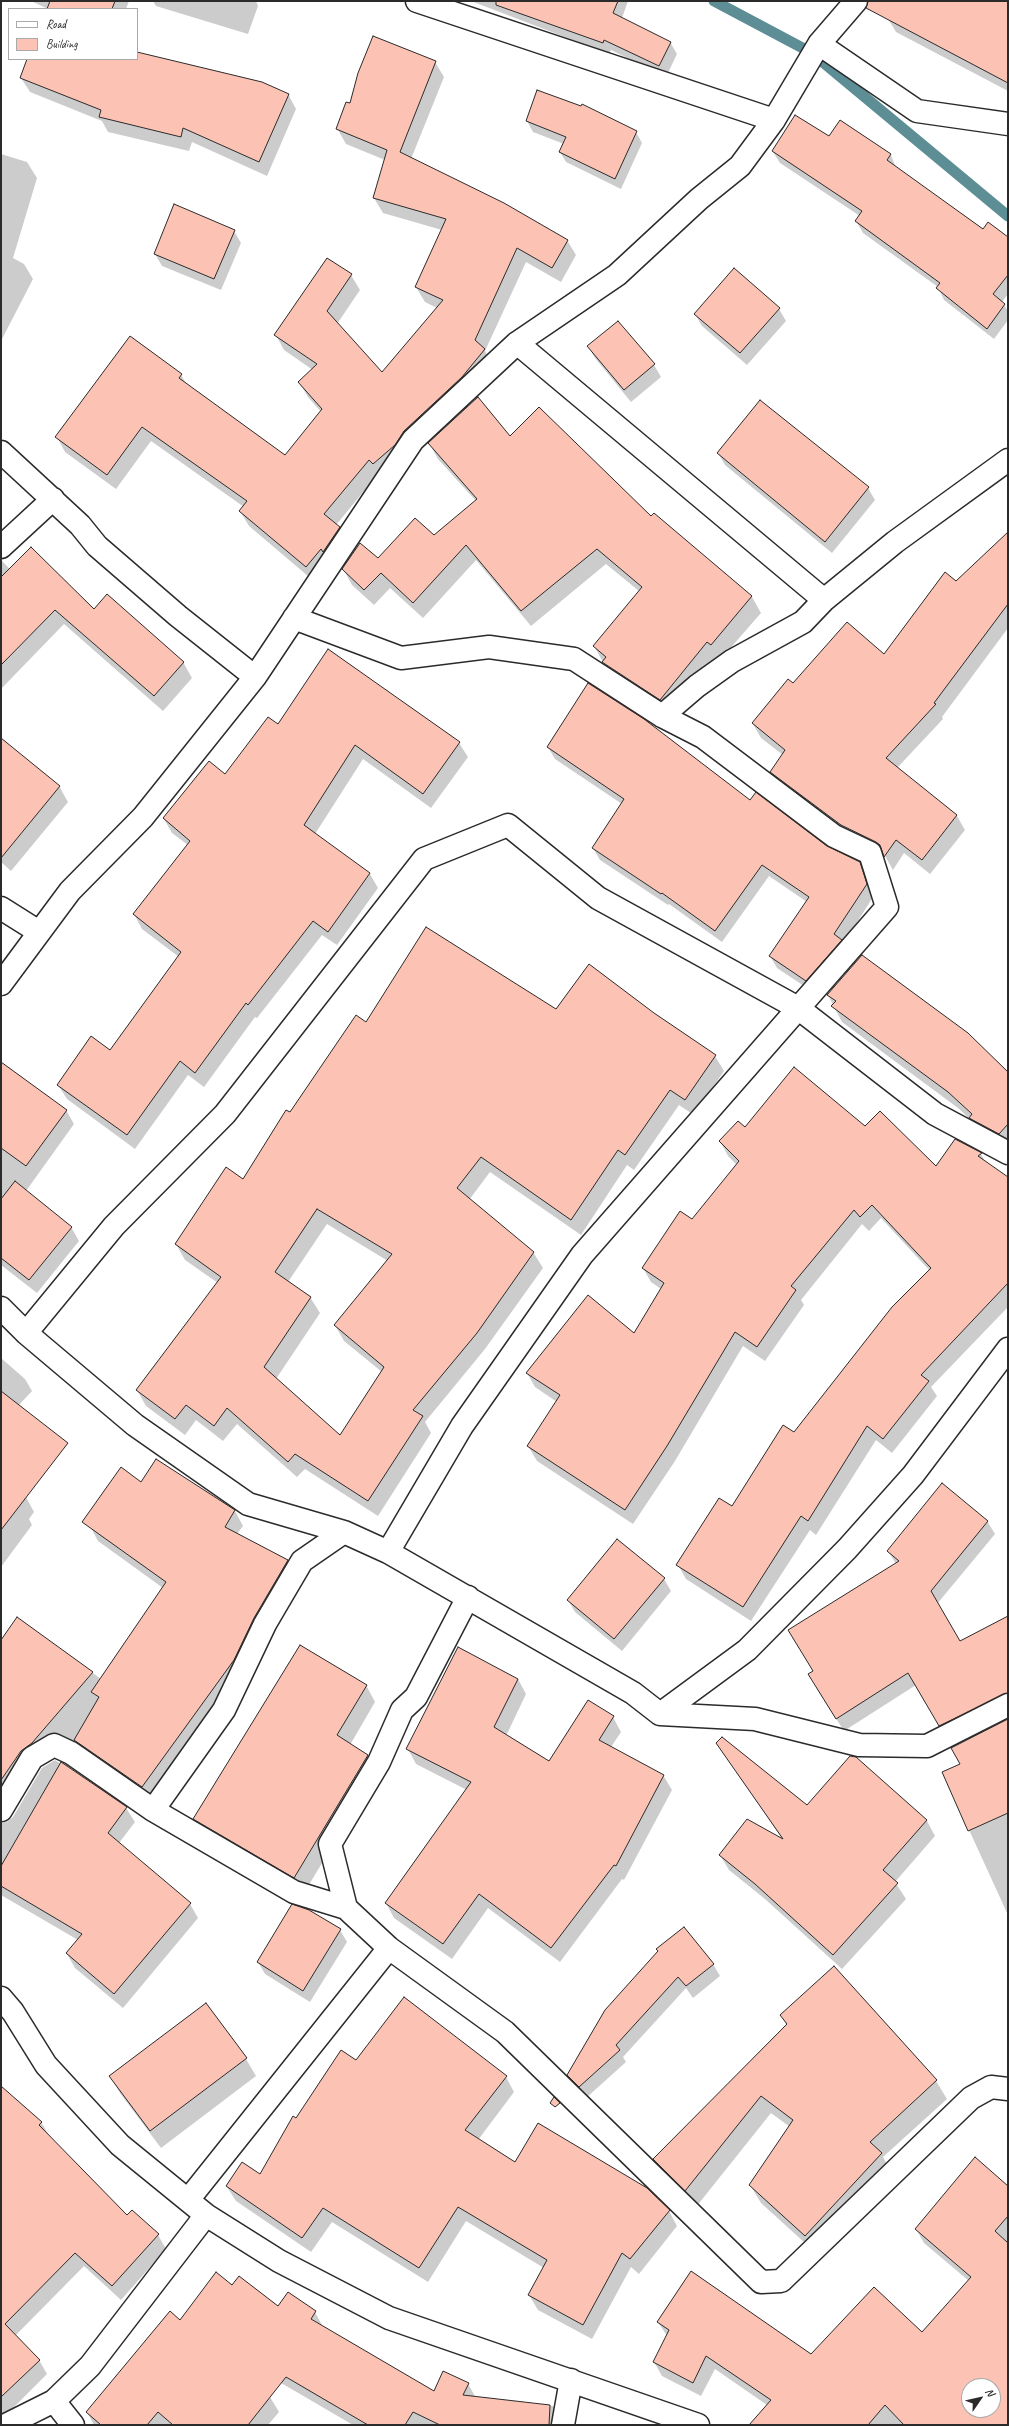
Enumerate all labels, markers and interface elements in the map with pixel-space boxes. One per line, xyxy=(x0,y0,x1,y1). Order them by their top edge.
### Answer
legend xyxy=(8,8,138,60)
text: Road xyxy=(46,16,66,32)
text: Building xyxy=(46,36,78,52)
north arrow xyxy=(961,2378,1001,2418)
text: N xyxy=(982,2385,998,2399)

